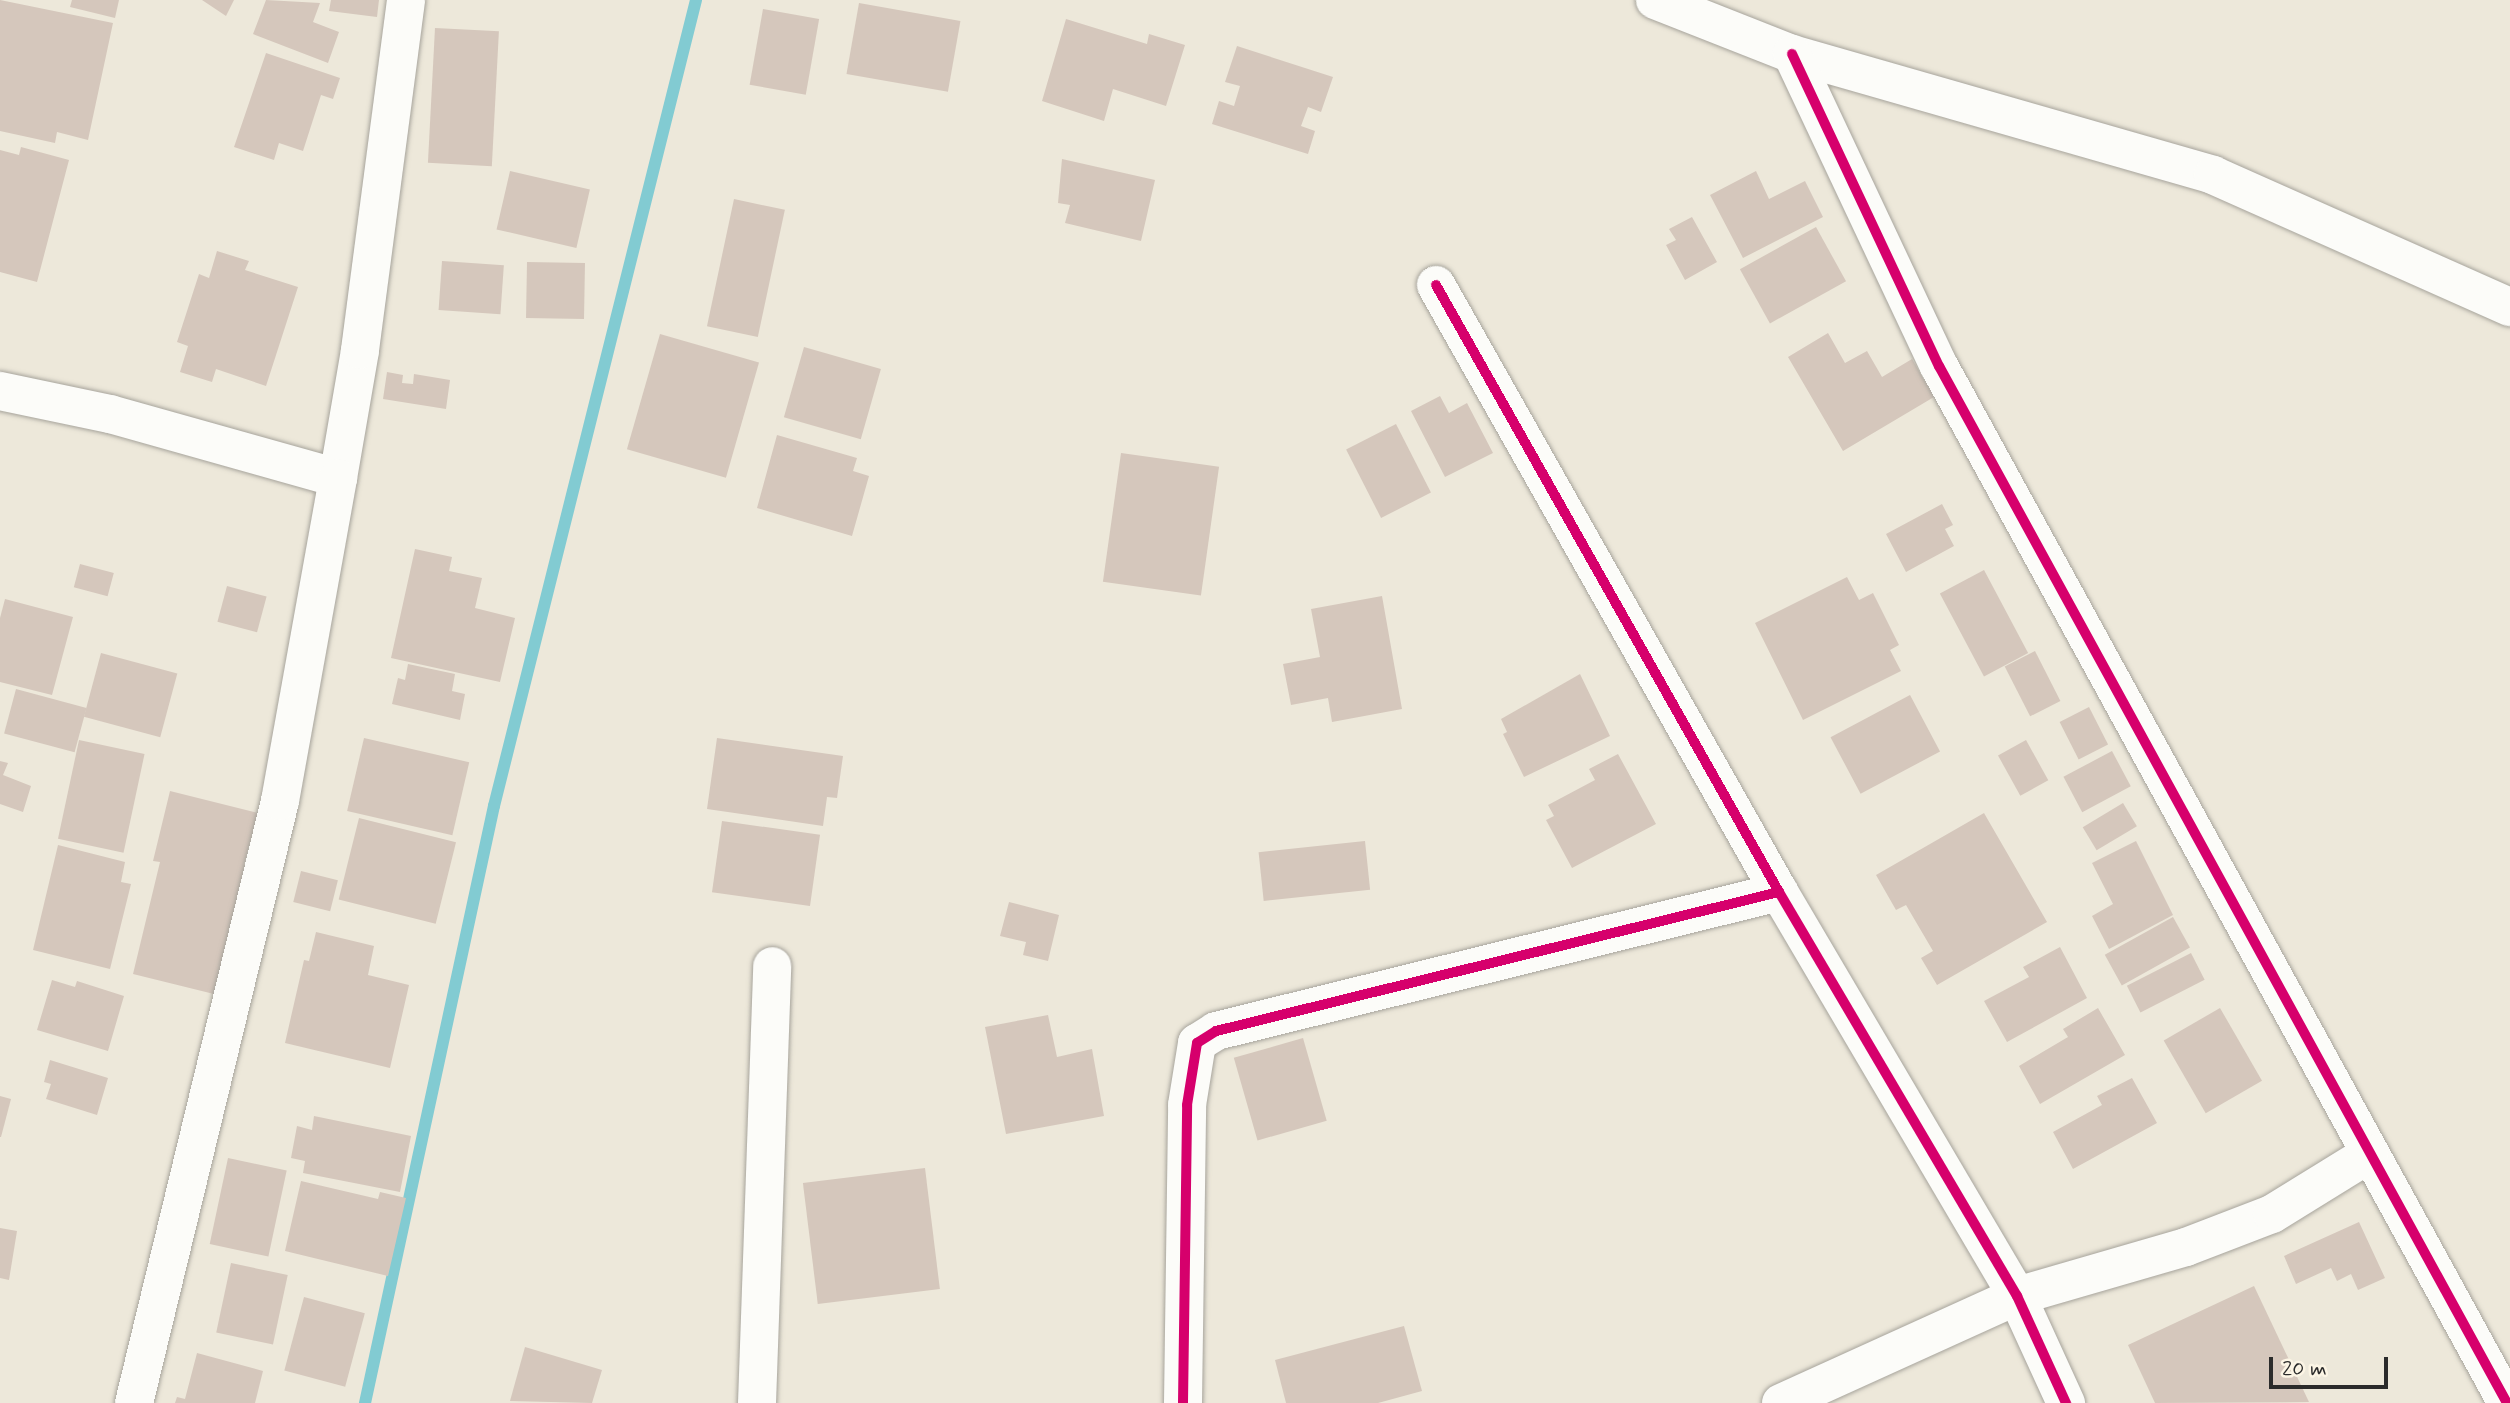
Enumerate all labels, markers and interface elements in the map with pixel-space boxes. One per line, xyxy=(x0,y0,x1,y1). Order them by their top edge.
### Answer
scale bar xyxy=(2272,1344,2391,1388)
text: 20 m xyxy=(2282,1355,2327,1383)

